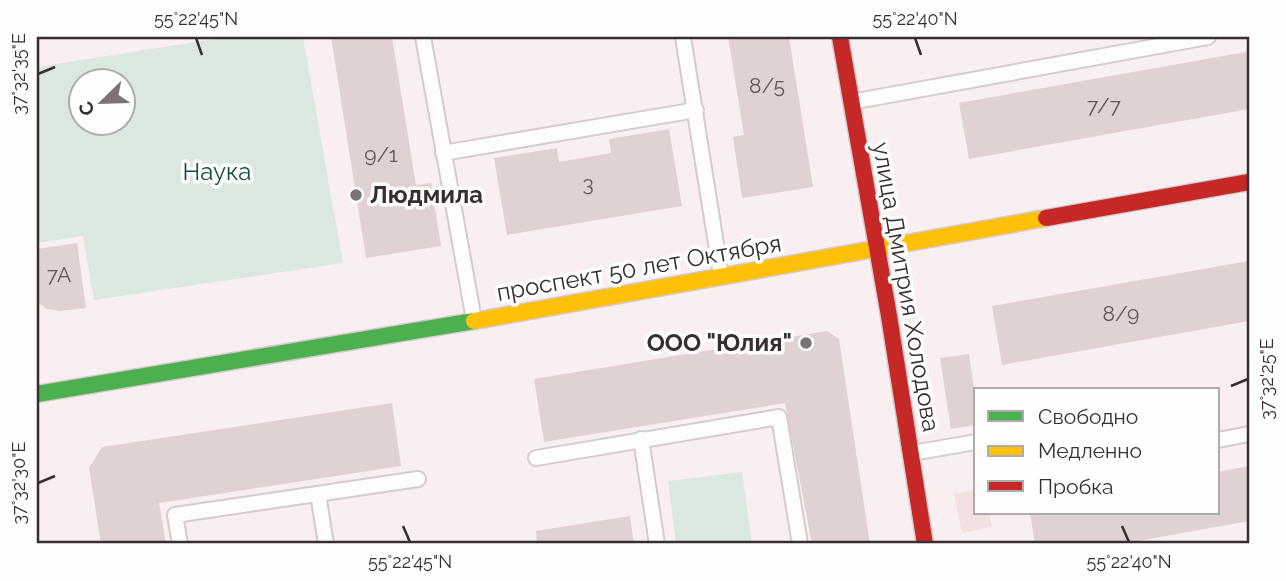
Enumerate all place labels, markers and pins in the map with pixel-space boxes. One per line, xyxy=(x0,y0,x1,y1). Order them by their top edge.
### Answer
place label: Людмила xyxy=(370,180,483,209)
marker: Людмила xyxy=(348,187,364,203)
place label: ООО "Юлия" xyxy=(647,328,792,357)
marker: ООО "Юлия" xyxy=(798,335,814,351)

